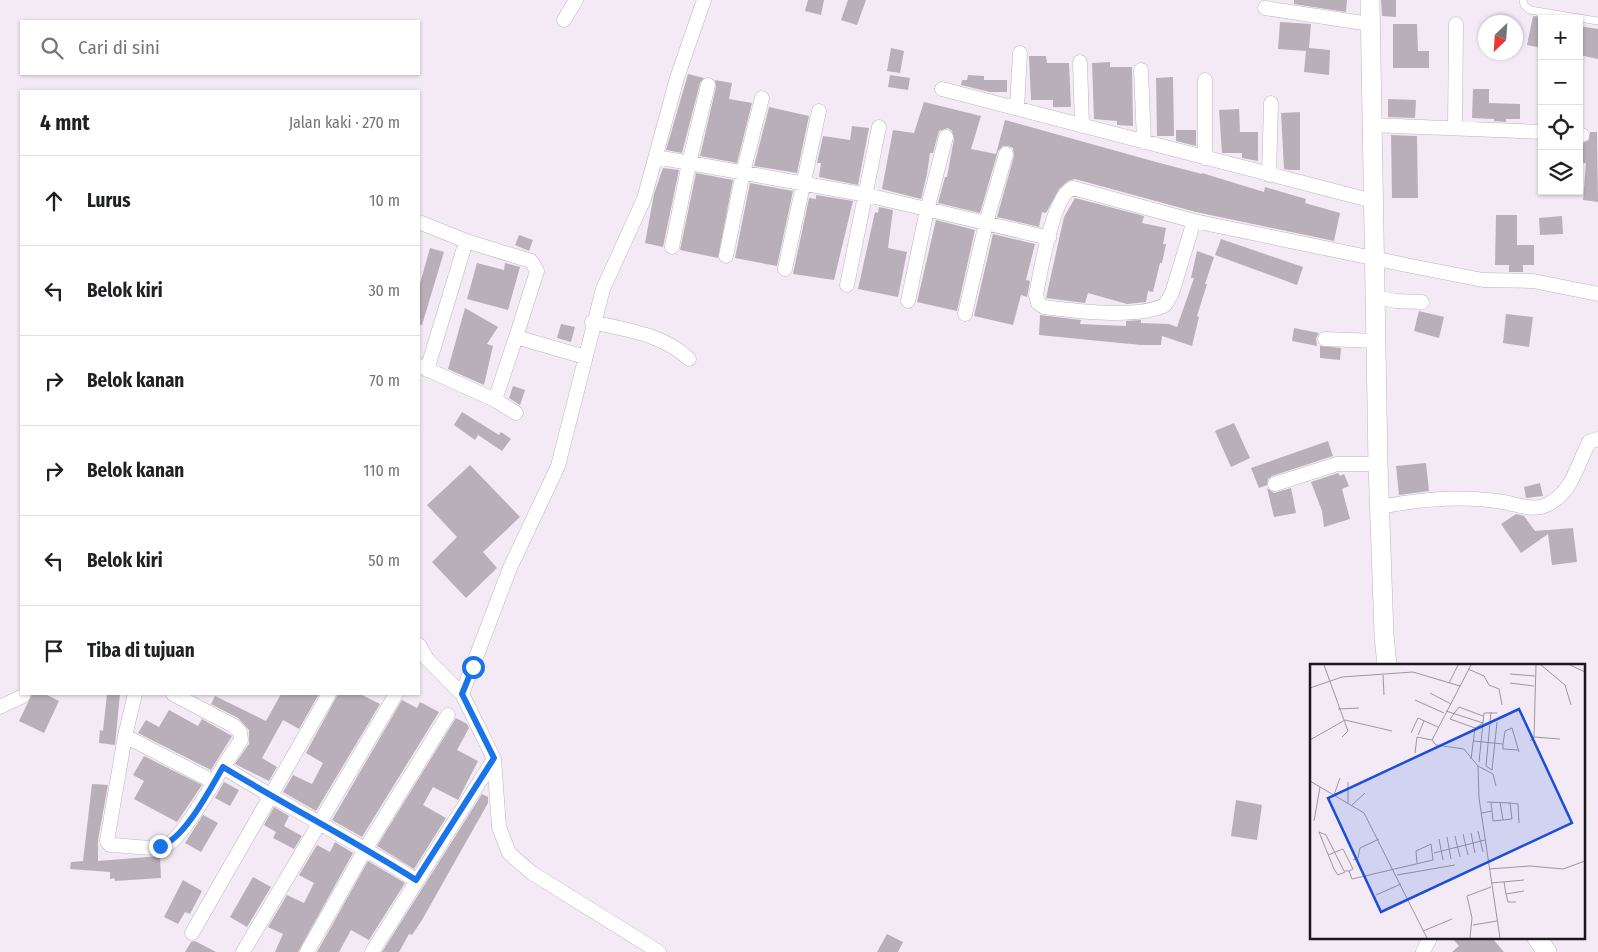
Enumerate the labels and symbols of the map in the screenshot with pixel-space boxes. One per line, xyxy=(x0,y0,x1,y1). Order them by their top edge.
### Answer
north arrow xyxy=(1478,15,1523,60)
route start xyxy=(462,656,485,679)
inset map xyxy=(1310,664,1586,940)
route end xyxy=(149,835,172,858)

